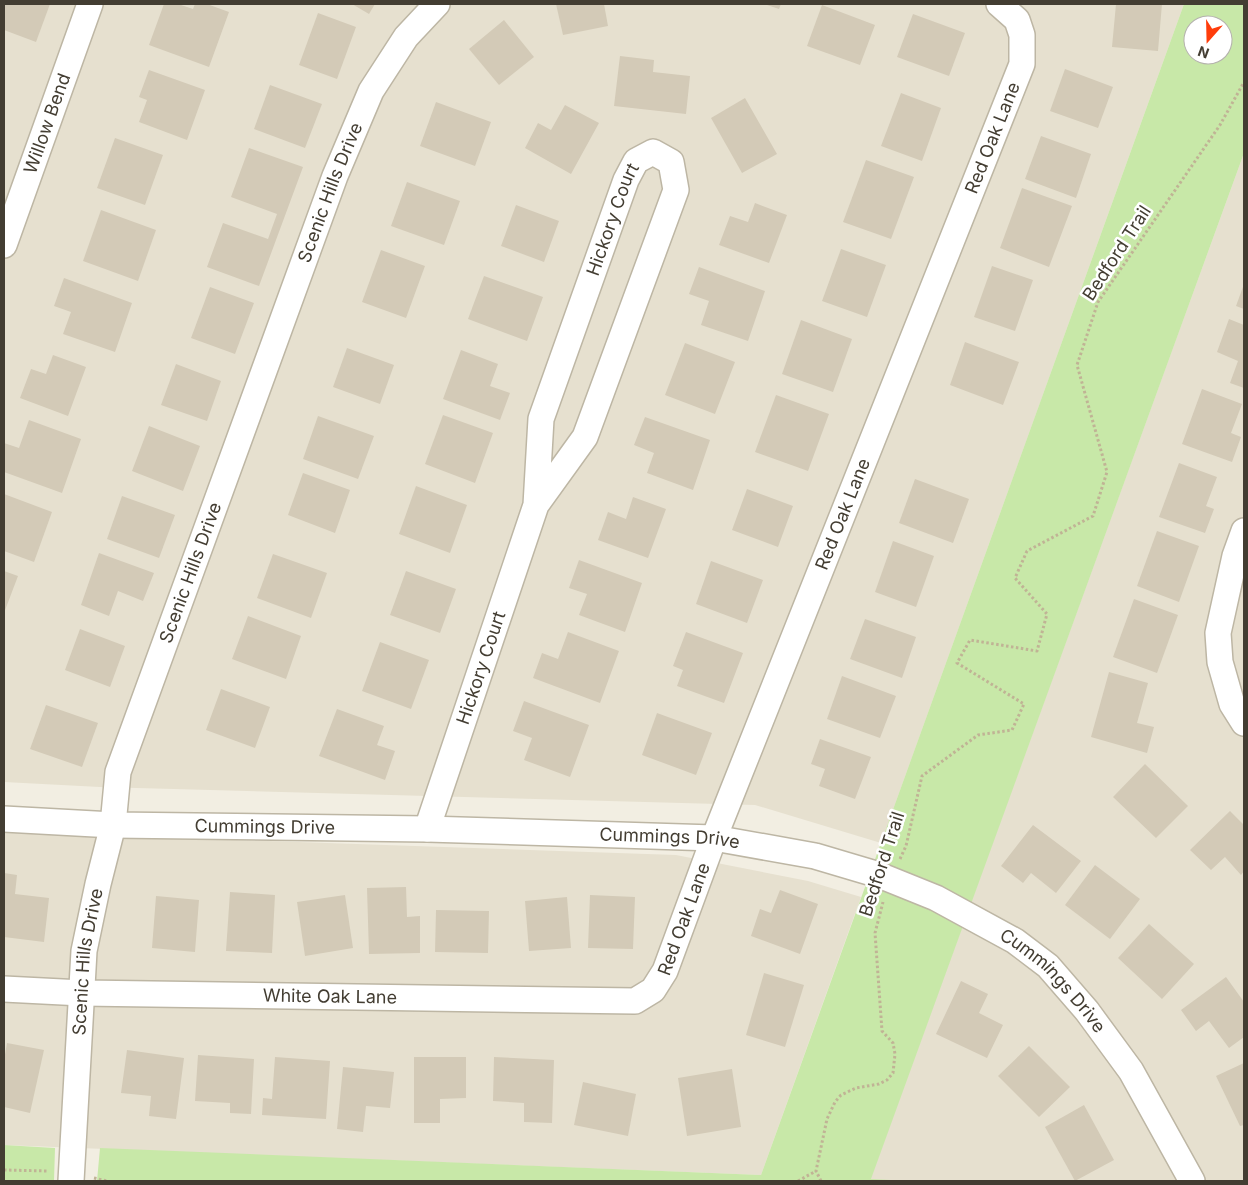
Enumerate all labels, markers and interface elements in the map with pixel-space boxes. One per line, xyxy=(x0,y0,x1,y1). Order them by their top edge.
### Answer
north arrow xyxy=(1183,15,1233,65)
text: N xyxy=(1195,43,1211,62)
street label: Willow Bend xyxy=(19,70,74,176)
street label: Red Oak Lane xyxy=(961,79,1024,196)
street label: Scenic Hills Drive xyxy=(293,119,366,265)
street label: Hickory Court xyxy=(582,159,643,278)
street label: Bedford Trail xyxy=(1078,201,1155,304)
street label: Red Oak Lane xyxy=(811,455,874,573)
street label: Scenic Hills Drive xyxy=(155,499,225,646)
street label: Hickory Court xyxy=(452,608,510,727)
street label: Bedford Trail xyxy=(855,809,908,919)
street label: Cummings Drive xyxy=(194,815,335,838)
street label: Cummings Drive xyxy=(599,823,742,852)
street label: Red Oak Lane xyxy=(653,860,714,978)
street label: Scenic Hills Drive xyxy=(68,886,107,1036)
street label: Cummings Drive xyxy=(997,924,1110,1037)
street label: White Oak Lane xyxy=(263,985,397,1008)

